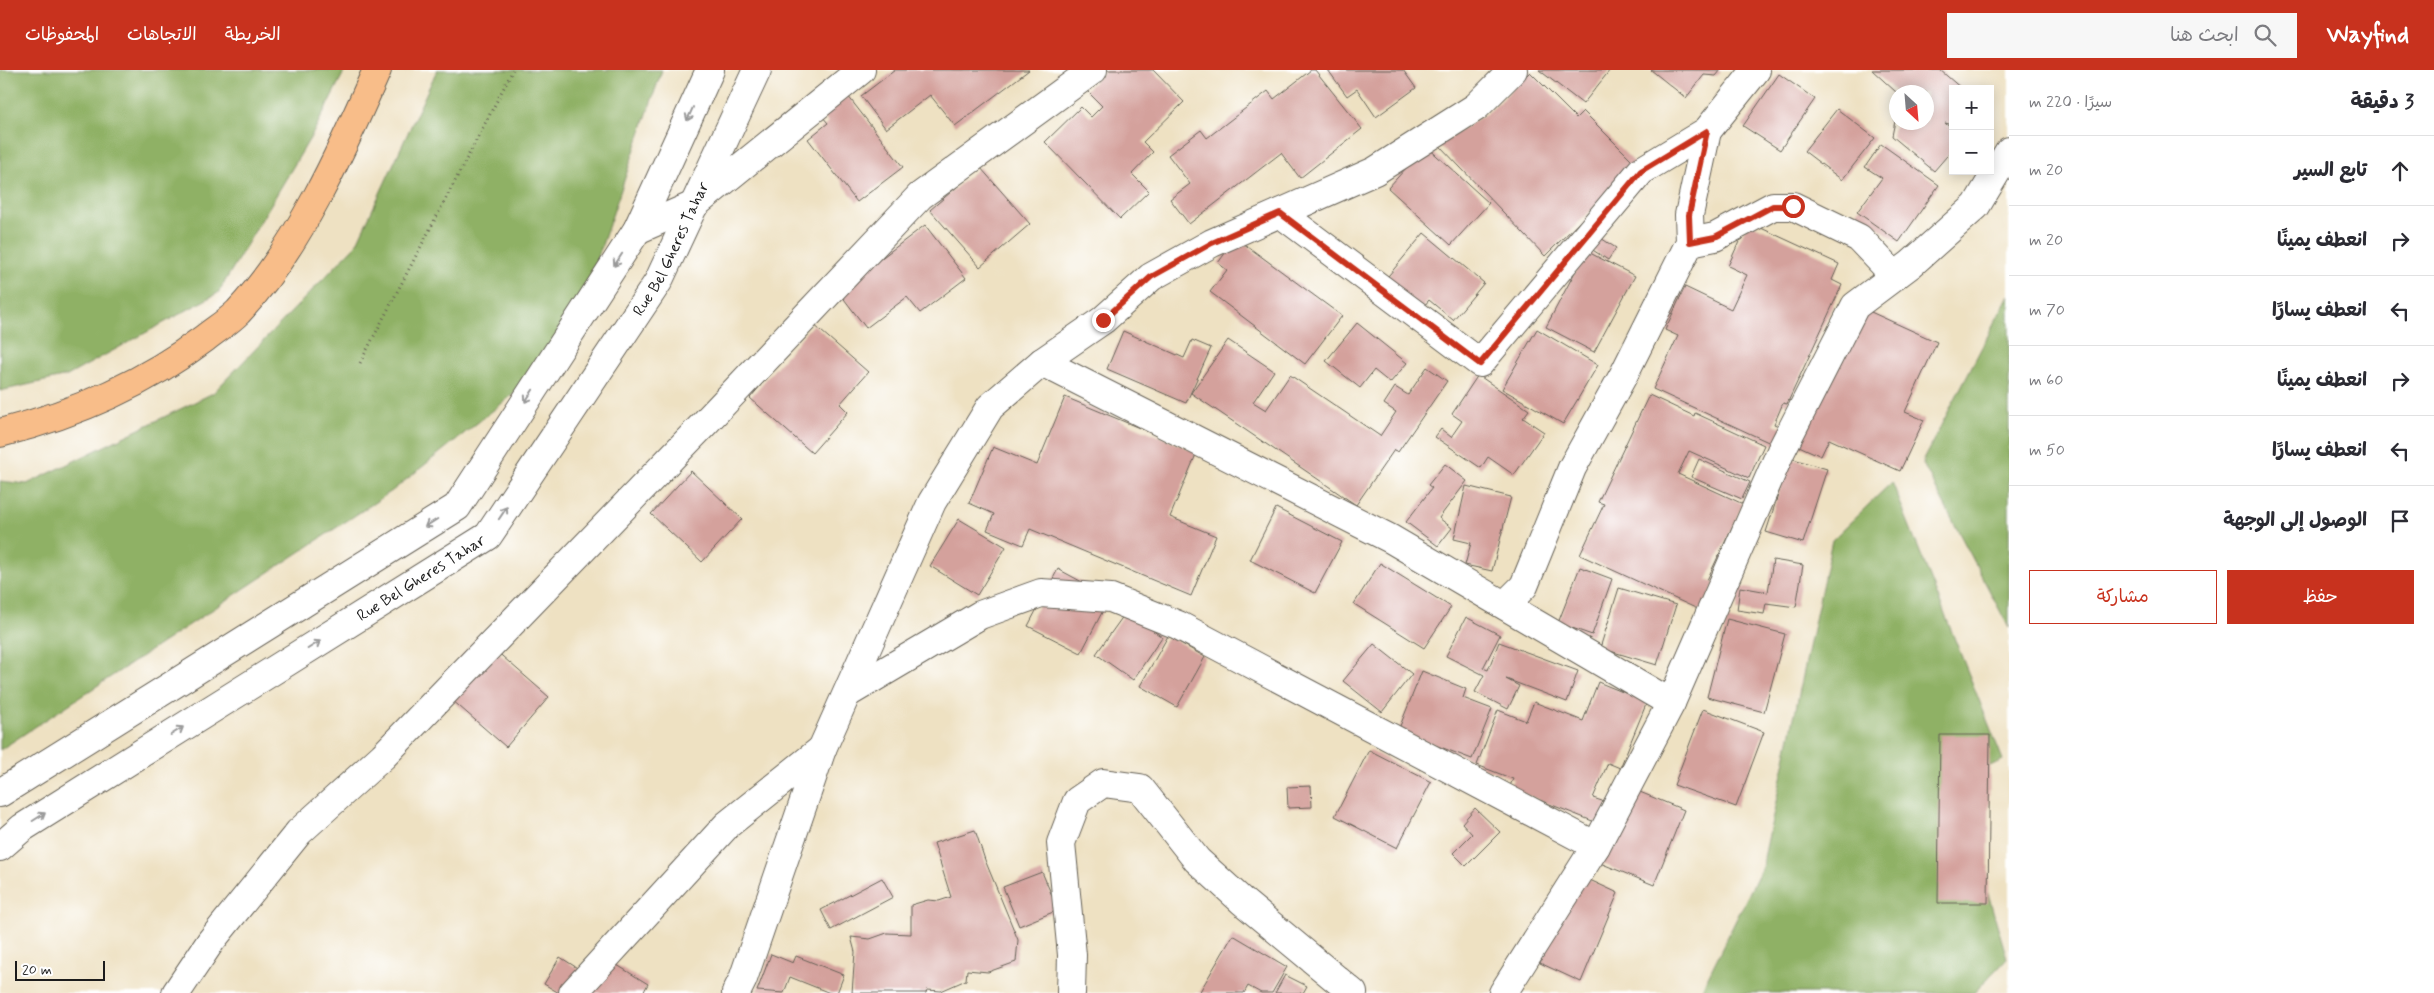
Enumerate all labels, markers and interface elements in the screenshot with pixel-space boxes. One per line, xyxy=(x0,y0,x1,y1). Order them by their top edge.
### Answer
search box xyxy=(1947,13,2297,58)
text: Wayfind xyxy=(2327,20,2409,51)
icon: search xyxy=(2251,21,2279,49)
text: المحفوظات xyxy=(25,23,99,47)
text: الاتجاهات xyxy=(127,23,197,47)
text: الخريطة xyxy=(225,23,281,47)
text: ابحث هنا xyxy=(2170,23,2239,48)
north arrow xyxy=(1889,85,1934,130)
map controls xyxy=(1949,85,1994,175)
button: + xyxy=(1949,85,1994,130)
text: 3 دقيقة xyxy=(2350,88,2414,116)
text: سيرًا · 220 m xyxy=(2029,92,2112,113)
one-way arrow xyxy=(684,106,694,121)
button: − xyxy=(1949,130,1994,175)
icon: ahead xyxy=(2386,157,2414,185)
text: تابع السير xyxy=(2294,158,2367,183)
text: 20 m xyxy=(2029,160,2063,181)
street label: Rue Bel Gheres Tahar xyxy=(628,178,714,320)
route start xyxy=(1782,195,1805,218)
icon: right xyxy=(2386,227,2414,255)
text: انعطف يمينًا xyxy=(2277,228,2367,253)
text: 20 m xyxy=(2029,230,2063,251)
one-way arrow xyxy=(613,252,623,266)
icon: left xyxy=(2386,297,2414,325)
text: انعطف يسارًا xyxy=(2272,298,2367,323)
text: 70 m xyxy=(2029,300,2065,321)
route end xyxy=(1092,309,1115,332)
icon: right xyxy=(2386,367,2414,395)
text: انعطف يمينًا xyxy=(2277,368,2367,393)
text: 60 m xyxy=(2029,370,2063,391)
one-way arrow xyxy=(524,388,534,402)
icon: left xyxy=(2386,437,2414,465)
text: انعطف يسارًا xyxy=(2272,438,2367,463)
text: 50 m xyxy=(2029,440,2065,461)
one-way arrow xyxy=(498,506,508,520)
icon: arrive xyxy=(2386,507,2414,535)
text: الوصول إلى الوجهة xyxy=(2223,508,2367,533)
one-way arrow xyxy=(425,518,439,528)
street label: Rue Bel Gheres Tahar xyxy=(353,529,490,626)
button: مشاركة xyxy=(2029,570,2217,624)
button: حفظ xyxy=(2227,570,2414,624)
one-way arrow xyxy=(307,639,321,649)
one-way arrow xyxy=(169,726,183,736)
one-way arrow xyxy=(31,812,45,822)
scale bar xyxy=(15,958,105,981)
text: 20 m xyxy=(22,961,52,979)

